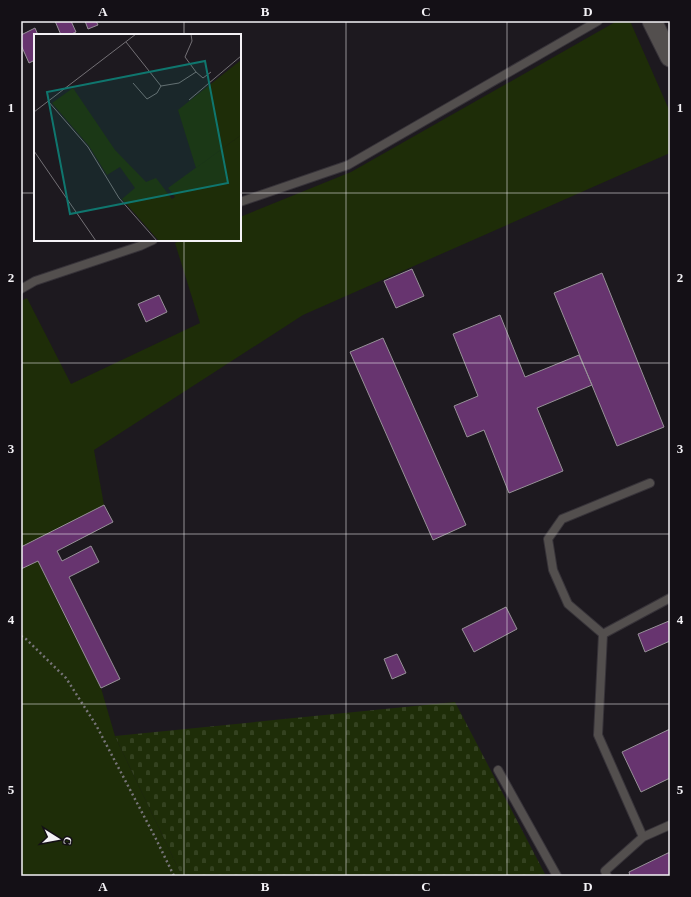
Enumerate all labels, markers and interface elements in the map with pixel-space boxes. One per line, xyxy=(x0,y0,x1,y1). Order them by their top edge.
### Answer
text: A xyxy=(98,4,108,19)
text: B xyxy=(261,4,270,19)
text: C xyxy=(421,4,431,19)
text: D xyxy=(583,4,593,19)
inset map xyxy=(34,34,241,241)
text: 1 xyxy=(8,100,14,115)
text: 1 xyxy=(677,100,683,115)
text: 2 xyxy=(8,270,14,285)
text: 2 xyxy=(677,270,683,285)
text: 3 xyxy=(8,441,15,456)
text: 3 xyxy=(677,441,684,456)
text: 4 xyxy=(8,612,15,627)
text: 4 xyxy=(677,612,684,627)
text: 5 xyxy=(8,782,15,797)
text: 5 xyxy=(677,782,684,797)
north arrow xyxy=(38,819,78,859)
text: С xyxy=(61,836,74,846)
text: A xyxy=(98,879,108,894)
text: B xyxy=(261,879,270,894)
text: C xyxy=(421,879,431,894)
text: D xyxy=(583,879,593,894)

